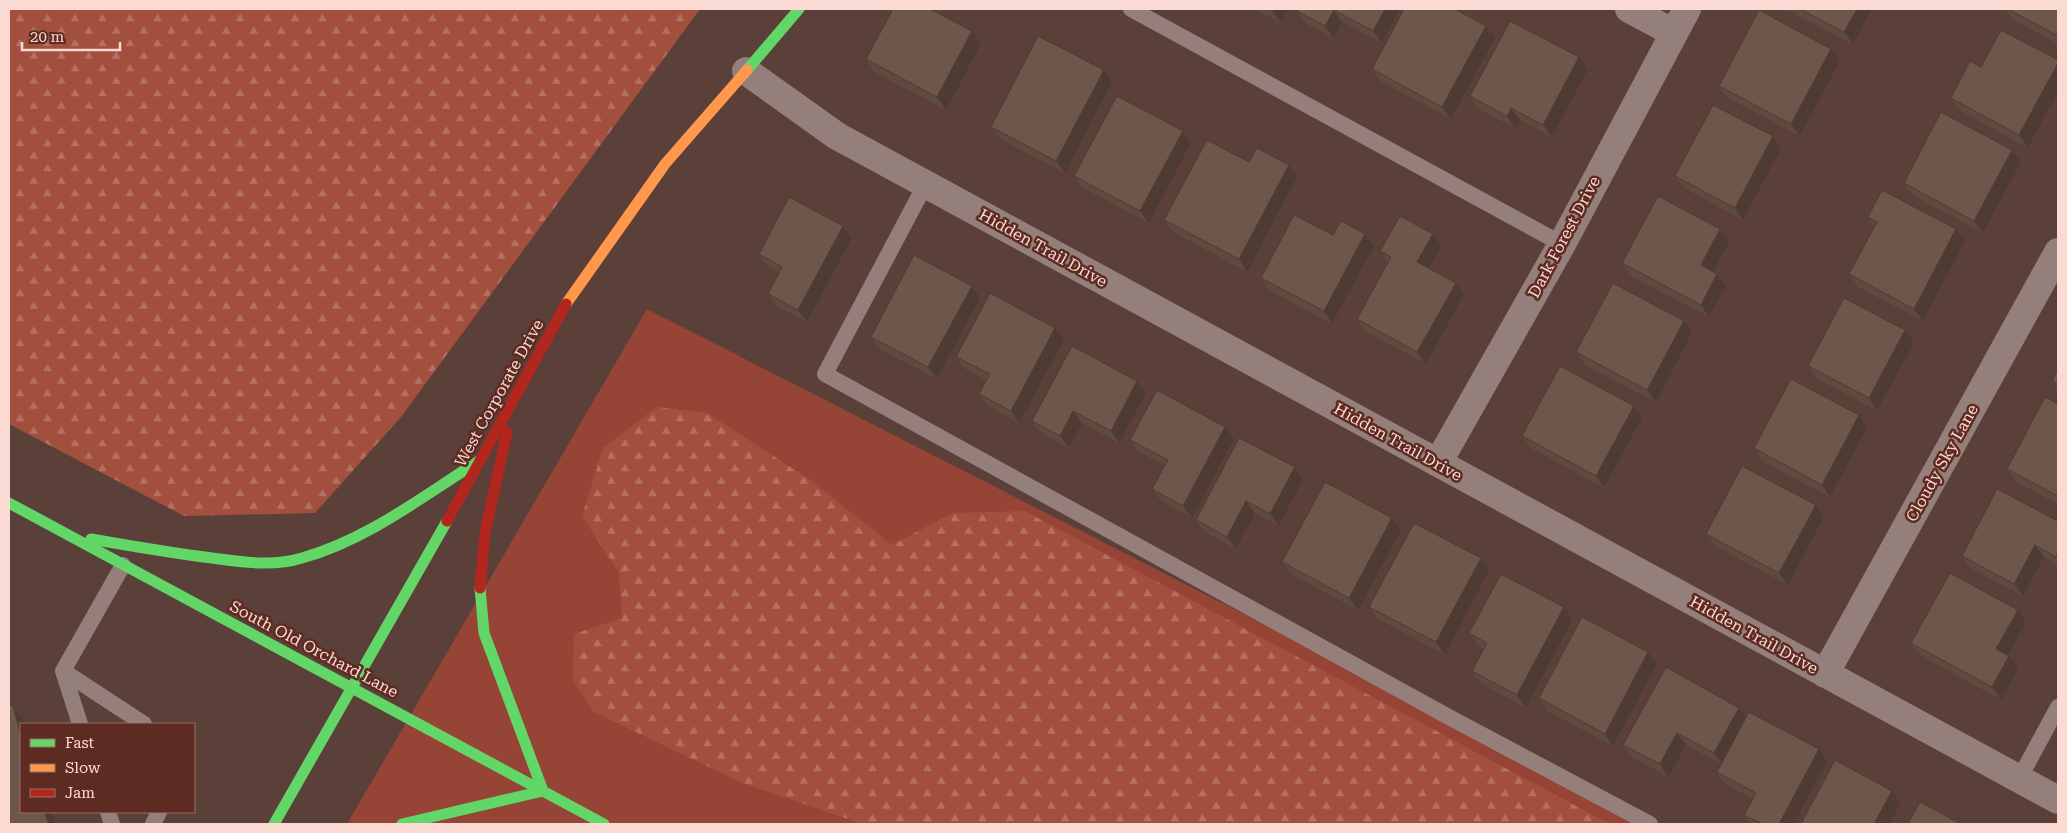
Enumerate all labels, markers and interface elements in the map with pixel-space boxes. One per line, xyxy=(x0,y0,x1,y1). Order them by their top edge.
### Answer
scale bar xyxy=(22,20,120,52)
text: 20 m xyxy=(30,28,65,46)
street label: Dark Forest Drive xyxy=(1524,173,1604,301)
street label: Hidden Trail Drive xyxy=(976,205,1111,291)
street label: West Corporate Drive xyxy=(451,316,548,470)
street label: Hidden Trail Drive xyxy=(1331,399,1466,485)
street label: Cloudy Sky Lane xyxy=(1902,401,1982,525)
street label: Hidden Trail Drive xyxy=(1687,592,1822,678)
street label: South Old Orchard Lane xyxy=(227,596,402,702)
legend xyxy=(20,723,195,813)
text: Fast xyxy=(65,734,95,752)
text: Slow xyxy=(65,759,101,777)
text: Jam xyxy=(65,784,95,802)

